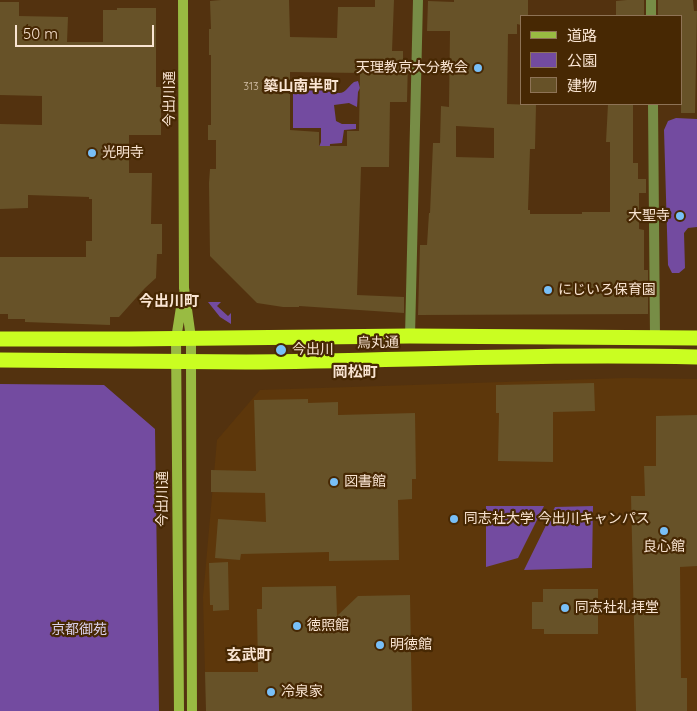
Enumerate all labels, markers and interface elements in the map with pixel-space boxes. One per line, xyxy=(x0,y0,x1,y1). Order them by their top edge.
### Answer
scale bar xyxy=(18,15,156,47)
legend xyxy=(520,15,682,105)
text: 50 m xyxy=(23,24,58,43)
text: 道路 xyxy=(567,26,597,45)
text: 公園 xyxy=(567,51,597,70)
place label: 天理教京大分教会 xyxy=(356,60,468,76)
marker: 天理教京大分教会 xyxy=(472,62,484,74)
street label: 今出川通 xyxy=(162,71,178,127)
text: 建物 xyxy=(567,76,597,95)
district label: 築山南半町 xyxy=(264,77,338,95)
house number: 313 xyxy=(243,80,259,94)
place label: 光明寺 xyxy=(102,145,144,161)
marker: 光明寺 xyxy=(86,147,98,159)
place label: 大聖寺 xyxy=(628,208,670,224)
marker: 大聖寺 xyxy=(674,210,686,222)
place label: にじいろ保育園 xyxy=(558,282,656,298)
marker: にじいろ保育園 xyxy=(542,284,554,296)
district label: 今出川町 xyxy=(139,292,199,310)
street label: 烏丸通 xyxy=(357,334,399,352)
place label: 今出川 xyxy=(292,342,334,358)
marker: 今出川 xyxy=(274,343,288,357)
district label: 岡松町 xyxy=(333,363,377,381)
street label: 今出川通 xyxy=(155,471,171,527)
place label: 図書館 xyxy=(344,474,386,490)
marker: 図書館 xyxy=(328,476,340,488)
place label: 同志社大学 今出川キャンパス xyxy=(464,511,650,527)
marker: 同志社大学 今出川キャンパス xyxy=(448,513,460,525)
marker: 良心館 xyxy=(658,525,670,537)
place label: 良心館 xyxy=(643,539,685,555)
place label: 同志社礼拝堂 xyxy=(575,600,659,616)
marker: 同志社礼拝堂 xyxy=(559,602,571,614)
place label: 徳照館 xyxy=(307,618,349,634)
marker: 徳照館 xyxy=(291,620,303,632)
park label: 京都御苑 xyxy=(51,622,107,638)
place label: 明徳館 xyxy=(390,637,432,653)
marker: 明徳館 xyxy=(374,639,386,651)
district label: 玄武町 xyxy=(227,646,271,664)
place label: 冷泉家 xyxy=(281,684,323,700)
marker: 冷泉家 xyxy=(265,686,277,698)

